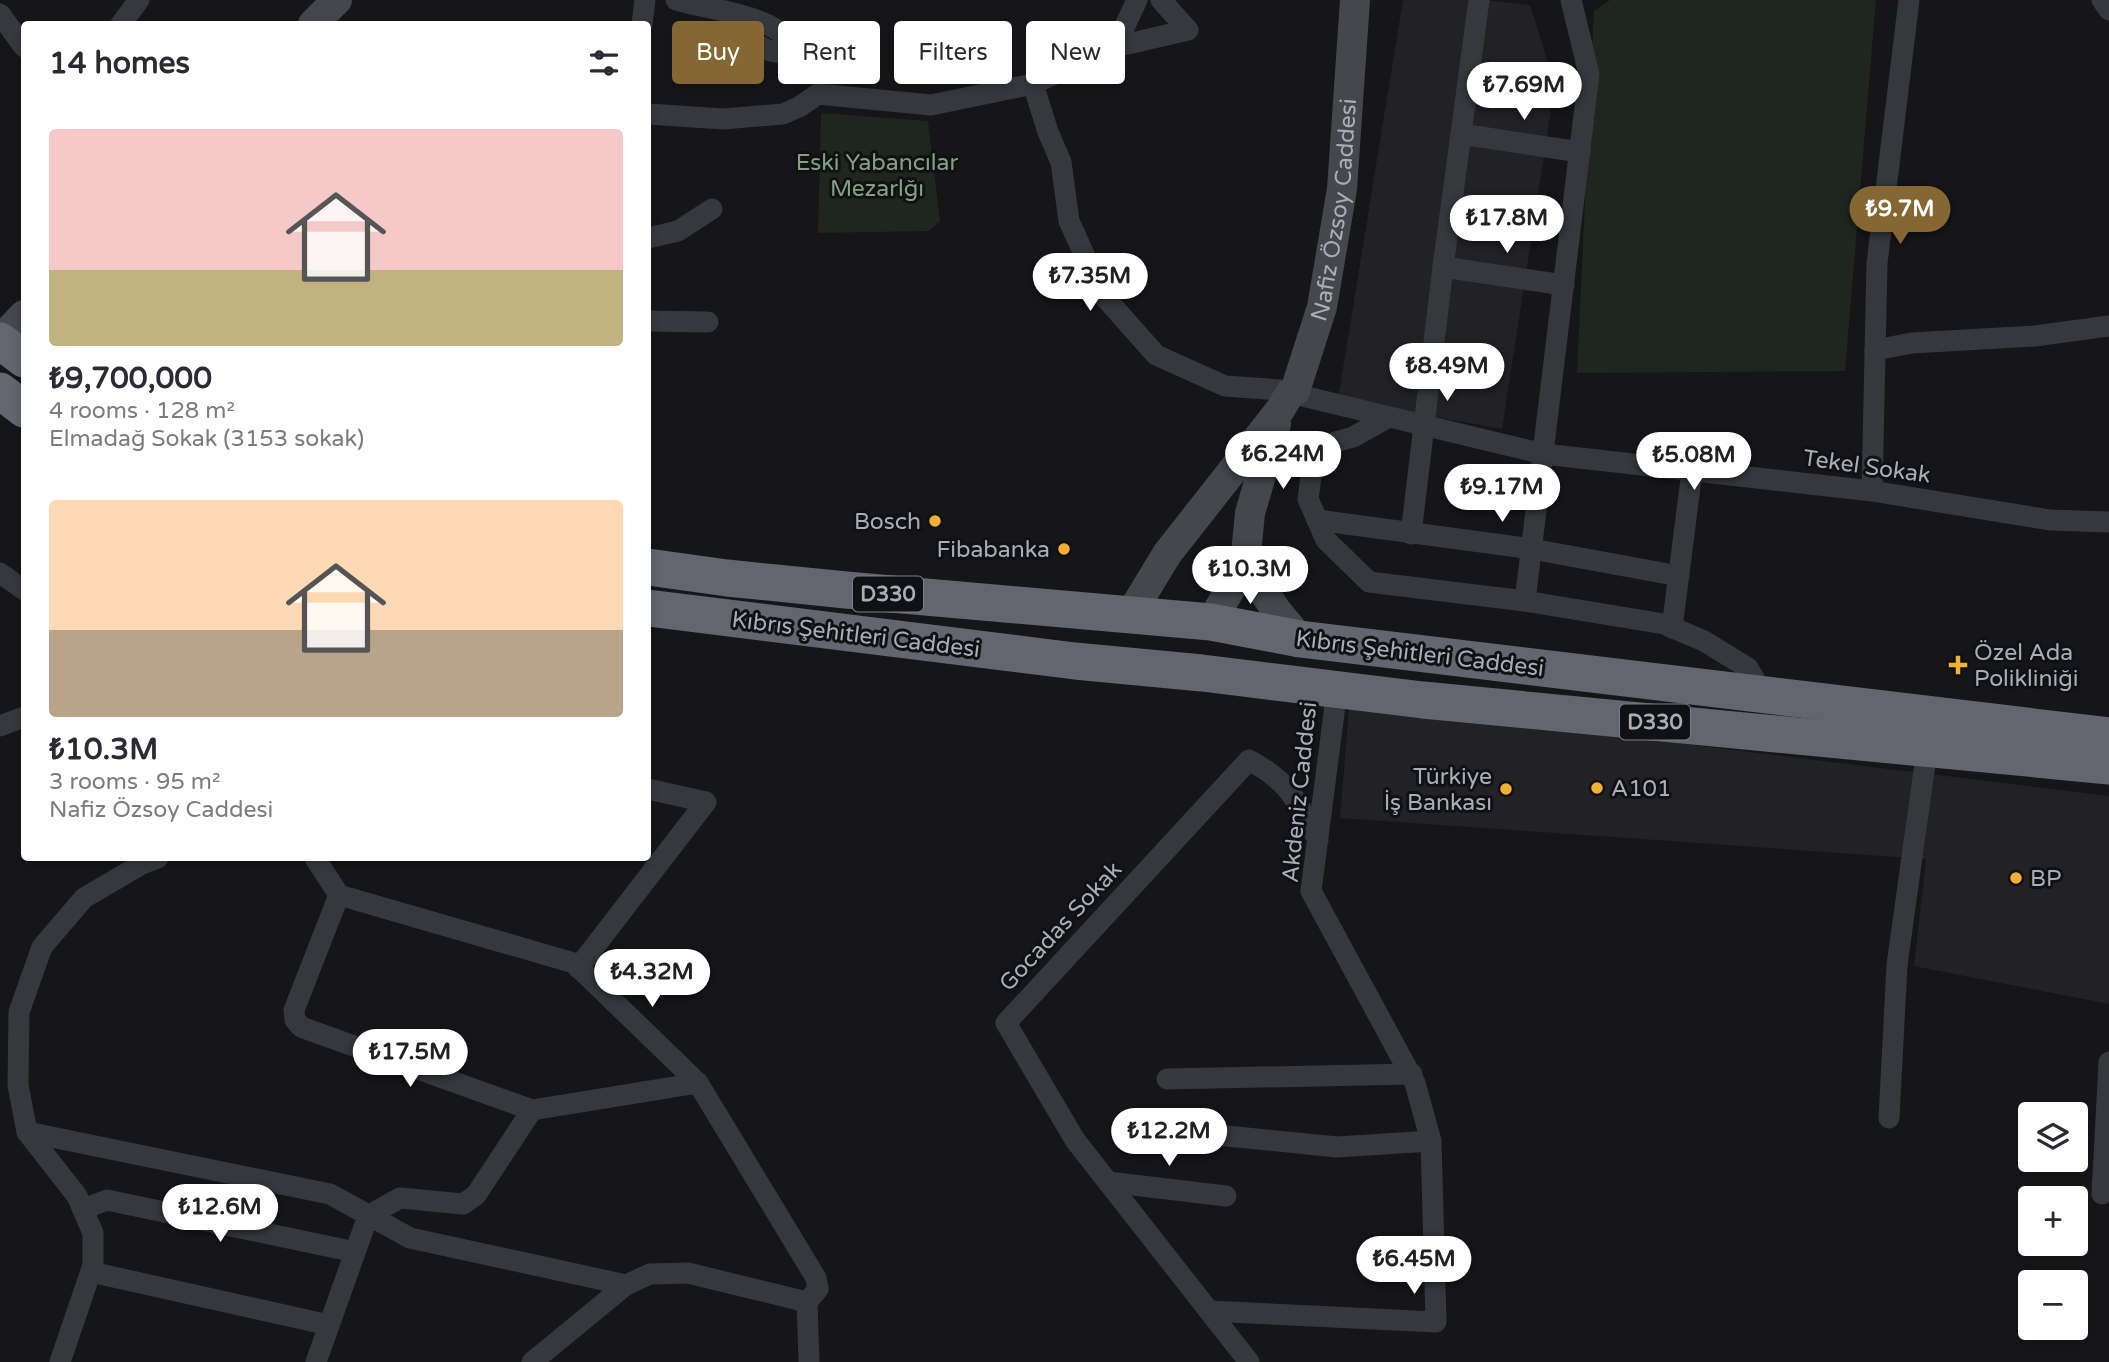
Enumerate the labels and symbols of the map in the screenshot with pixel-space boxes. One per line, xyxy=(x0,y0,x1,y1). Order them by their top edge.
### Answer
pin: ₺7.69M xyxy=(1467,62,1581,122)
street label: Nafiz Özsoy Caddesi xyxy=(1305,98,1363,325)
park label: Eski Yabancılar Mezarlğı xyxy=(796,149,958,203)
pin: ₺9.7M xyxy=(1851,187,1949,246)
pin: ₺17.8M xyxy=(1450,196,1564,255)
pin: ₺7.35M xyxy=(1033,254,1147,313)
pin: ₺8.49M xyxy=(1390,344,1504,403)
pin: ₺6.24M xyxy=(1226,432,1340,491)
pin: ₺5.08M xyxy=(1637,433,1751,492)
street label: Tekel Sokak xyxy=(1801,444,1932,490)
pin: ₺9.17M xyxy=(1445,464,1559,524)
place label: Bosch xyxy=(854,508,921,536)
marker: Bosch xyxy=(927,513,943,529)
place label: Fibabanka xyxy=(936,536,1050,564)
marker: Fibabanka xyxy=(1056,541,1072,557)
pin: ₺10.3M xyxy=(1193,546,1307,606)
road number: D330 xyxy=(853,576,923,612)
street label: Kıbrıs Şehitleri Caddesi xyxy=(730,606,982,664)
street label: Kıbrıs Şehitleri Caddesi xyxy=(1294,625,1546,683)
place label: Özel Ada Polikliniği xyxy=(1974,639,2079,693)
marker: Özel Ada Polikliniği xyxy=(1948,655,1968,675)
street label: Akdeniz Caddesi xyxy=(1277,700,1323,884)
road number: D330 xyxy=(1620,704,1690,740)
place label: Türkiye İş Bankası xyxy=(1384,763,1492,817)
place label: A101 xyxy=(1611,775,1672,803)
marker: A101 xyxy=(1589,780,1605,796)
marker: Türkiye İş Bankası xyxy=(1498,781,1514,797)
street label: Gocadas Sokak xyxy=(994,856,1128,997)
place label: BP xyxy=(2030,865,2061,893)
marker: BP xyxy=(2008,870,2024,886)
pin: ₺4.32M xyxy=(595,950,709,1009)
pin: ₺17.5M xyxy=(353,1030,467,1089)
pin: ₺12.2M xyxy=(1112,1108,1226,1168)
pin: ₺12.6M xyxy=(163,1184,277,1244)
pin: ₺6.45M xyxy=(1357,1236,1471,1296)

